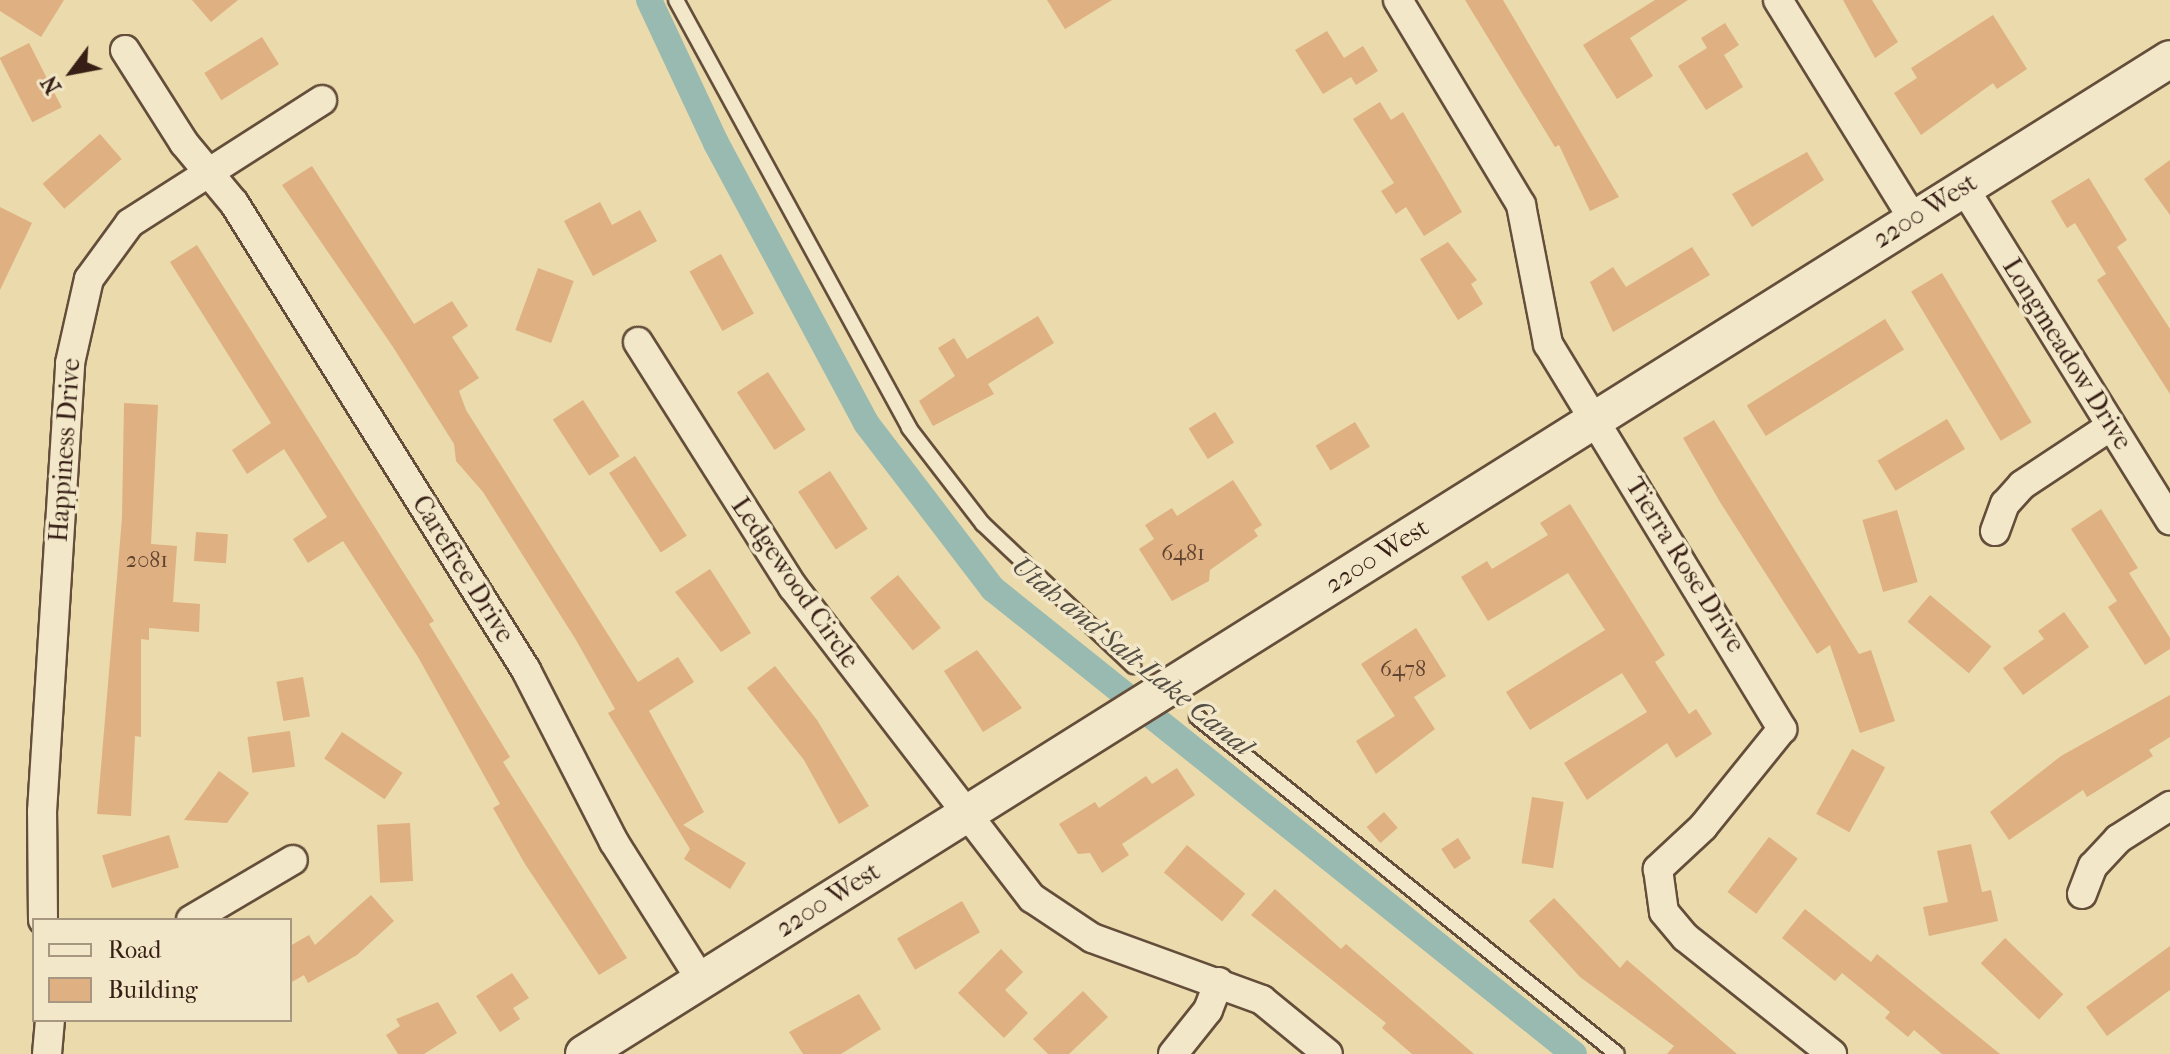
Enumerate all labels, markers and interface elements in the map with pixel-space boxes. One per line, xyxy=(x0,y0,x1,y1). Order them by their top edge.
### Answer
north arrow xyxy=(32,32,112,112)
text: N xyxy=(36,71,67,99)
street label: 2200 West xyxy=(1867,167,1983,255)
street label: Longmeadow Drive xyxy=(1996,253,2138,455)
street label: Happiness Drive xyxy=(43,357,87,543)
street label: Tierra Rose Drive xyxy=(1619,472,1751,658)
street label: Carefree Drive xyxy=(405,490,521,648)
street label: Ledgewood Circle xyxy=(724,492,866,674)
street label: 2200 West xyxy=(1319,512,1435,600)
house number: 6481 xyxy=(1161,541,1205,567)
house number: 2081 xyxy=(126,548,168,574)
water label: Utah and Salt Lake Canal xyxy=(1005,549,1259,763)
house number: 6478 xyxy=(1380,657,1426,683)
street label: 2200 West xyxy=(770,856,886,944)
legend xyxy=(32,918,292,1022)
text: Road xyxy=(108,936,161,964)
text: Building xyxy=(108,976,198,1004)

